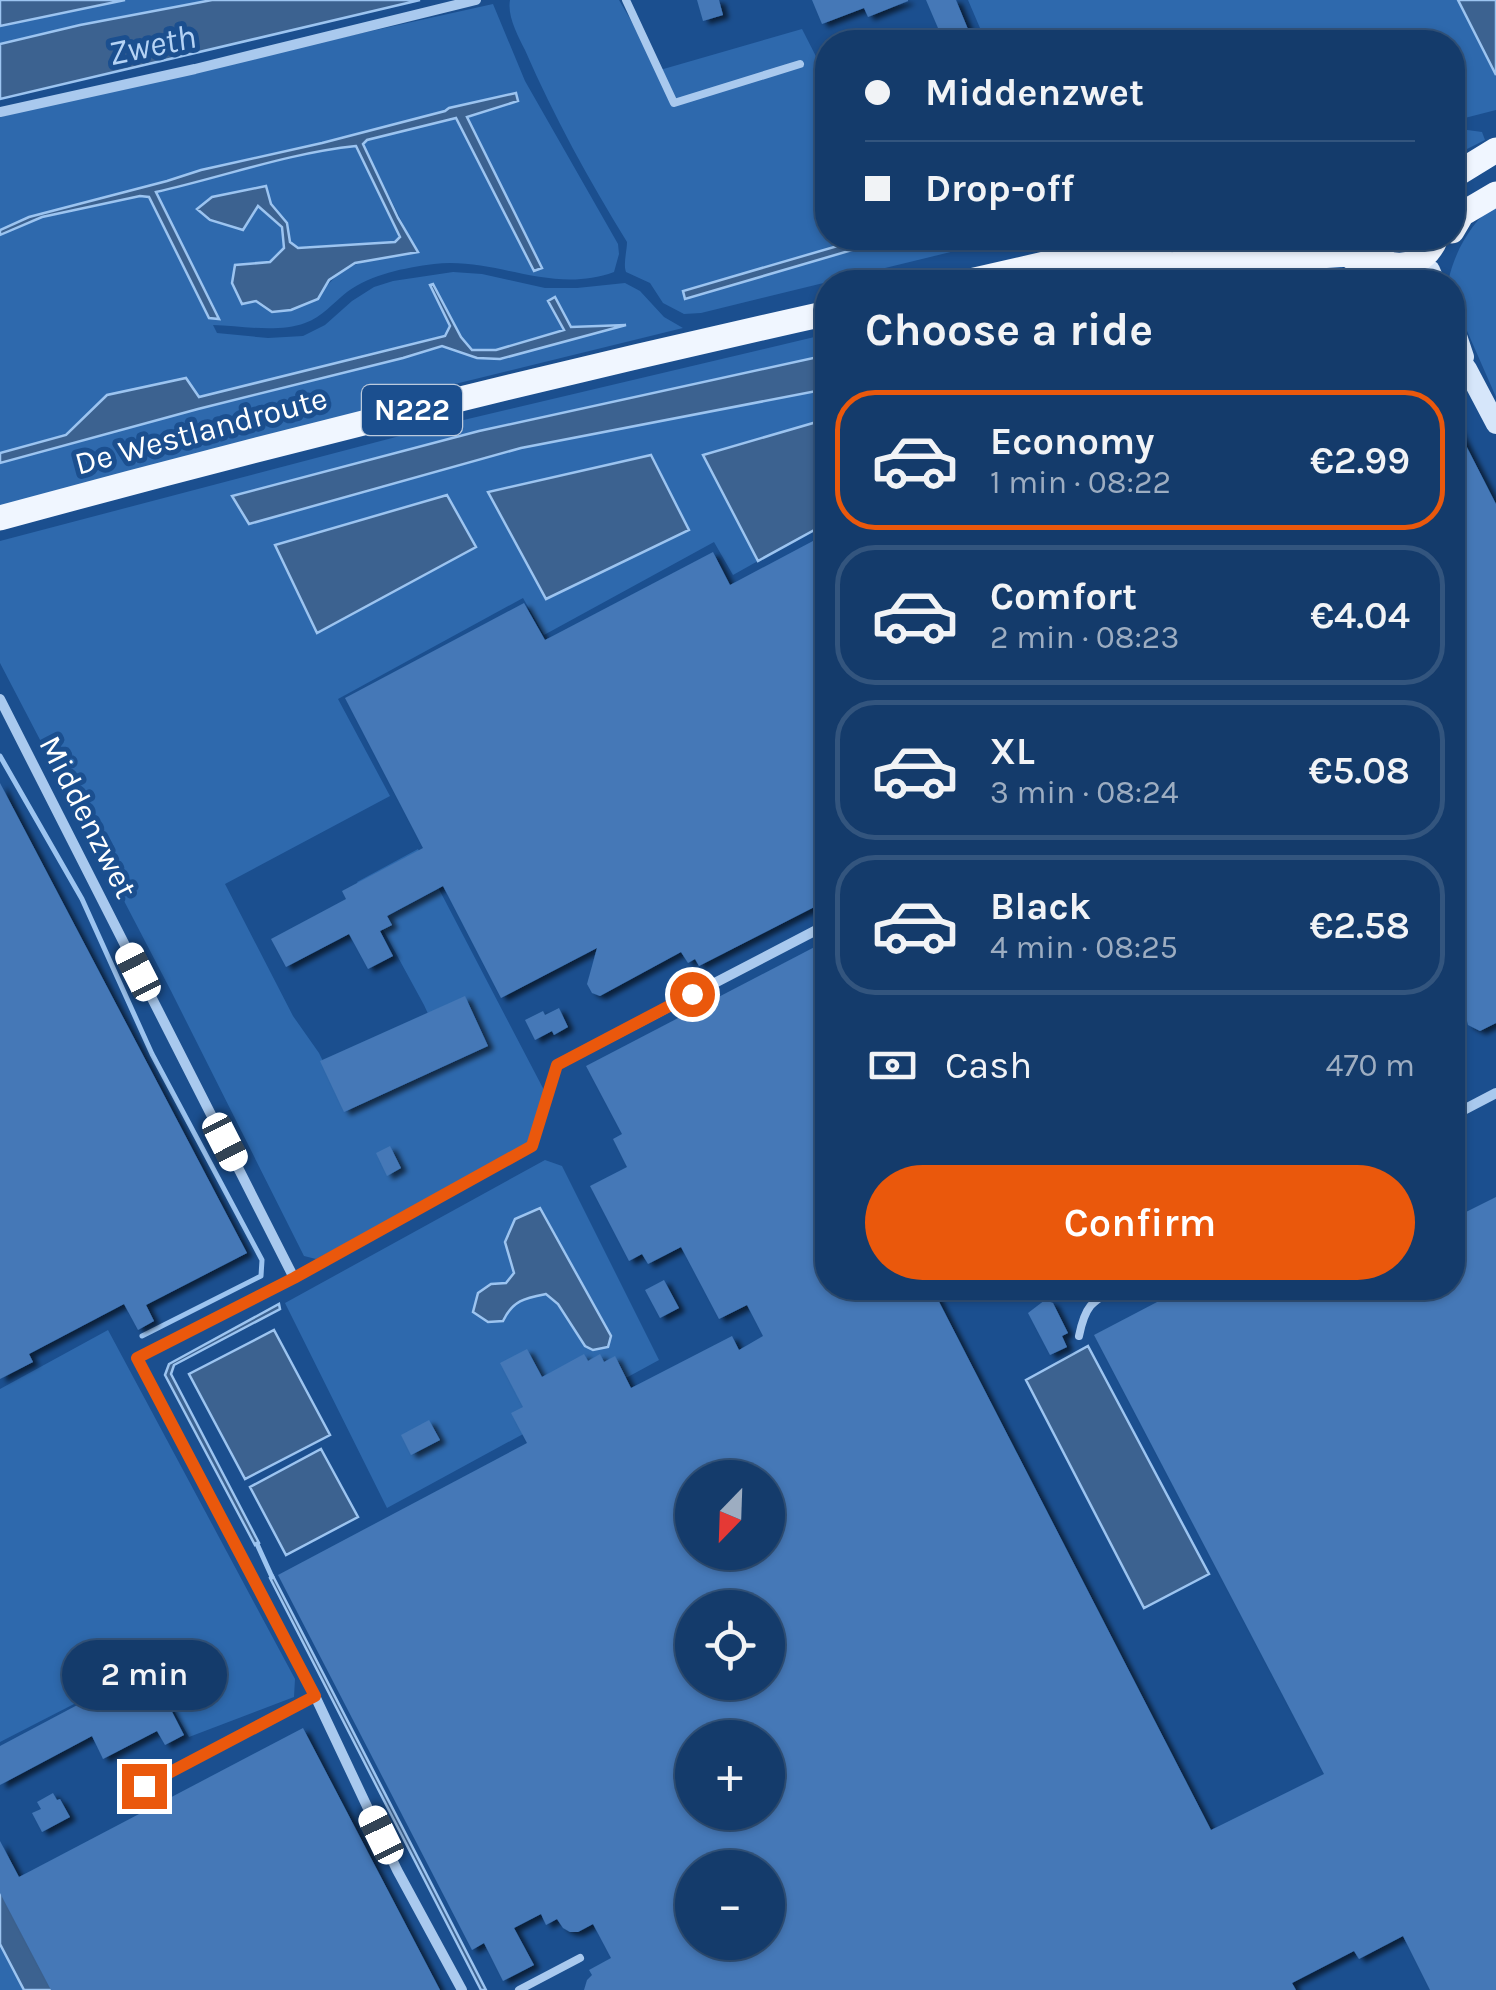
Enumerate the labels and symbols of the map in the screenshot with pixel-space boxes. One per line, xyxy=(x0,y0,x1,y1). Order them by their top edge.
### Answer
water label: Zweth xyxy=(104,16,200,74)
street label: De Westlandroute xyxy=(71,380,331,482)
road number: N222 xyxy=(362,385,462,435)
street label: Middenzwet xyxy=(31,730,145,904)
car xyxy=(111,938,165,1006)
route start xyxy=(670,972,715,1017)
car xyxy=(198,1108,252,1176)
north arrow xyxy=(675,1460,785,1570)
callout: 2 min xyxy=(62,1641,226,1711)
route end xyxy=(122,1764,167,1809)
car xyxy=(354,1801,408,1869)

